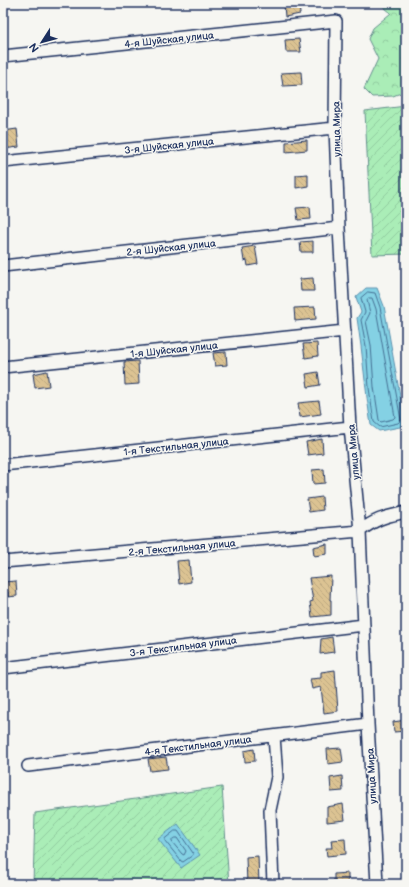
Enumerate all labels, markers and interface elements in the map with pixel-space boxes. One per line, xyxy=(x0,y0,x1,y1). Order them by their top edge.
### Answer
north arrow xyxy=(22,22,62,62)
street label: 4-я Шуйская улица xyxy=(124,29,215,51)
text: N xyxy=(27,40,42,55)
street label: улица Мира xyxy=(331,101,343,157)
street label: 3-я Шуйская улица xyxy=(124,135,215,157)
street label: 2-я Шуйская улица xyxy=(126,237,216,259)
street label: 1-я Шуйская улица xyxy=(130,339,218,361)
street label: улица Мира xyxy=(346,423,362,480)
street label: 1-я Текстильная улица xyxy=(123,436,229,458)
street label: 2-я Текстильная улица xyxy=(128,537,236,559)
street label: 3-я Текстильная улица xyxy=(129,634,237,660)
street label: 4-я Текстильная улица xyxy=(144,733,252,759)
street label: улица Мира xyxy=(365,748,379,804)

